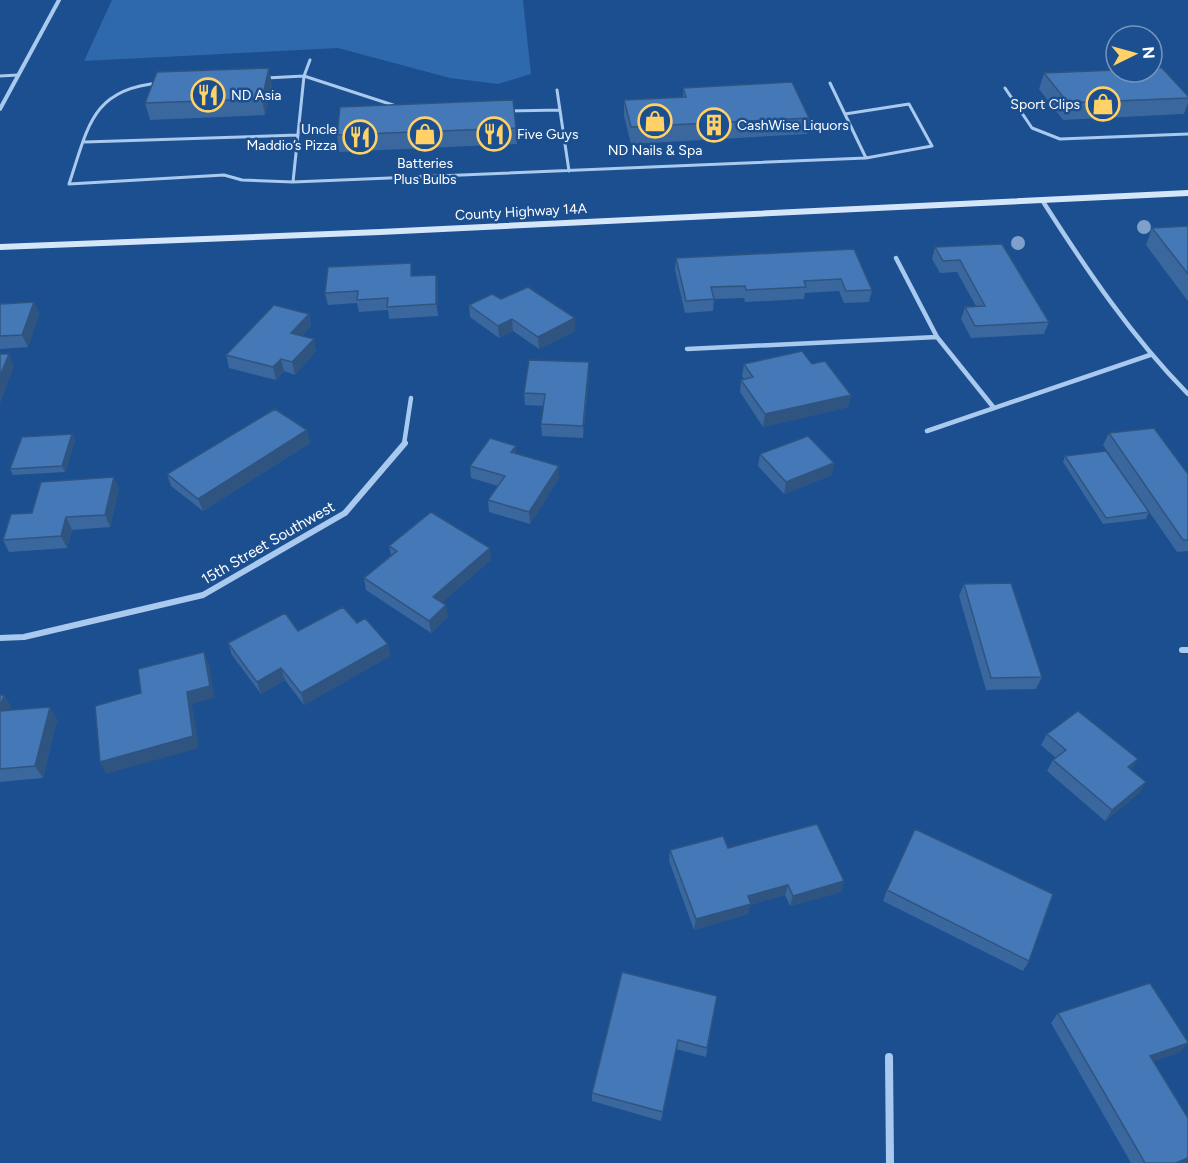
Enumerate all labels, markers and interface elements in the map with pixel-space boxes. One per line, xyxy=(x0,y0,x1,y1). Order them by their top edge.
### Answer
north arrow xyxy=(1104,24,1164,84)
text: N xyxy=(1138,46,1158,60)
restaurant icon: ND Asia xyxy=(190,77,226,113)
shop icon: Sport Clips xyxy=(1085,86,1121,122)
place label: ND Asia xyxy=(231,87,281,104)
place label: Sport Clips xyxy=(1010,96,1080,113)
shop icon: ND Nails & Spa xyxy=(637,103,673,139)
building icon: CashWise Liquors xyxy=(696,107,732,143)
shop icon: Batteries Plus Bulbs xyxy=(407,116,443,152)
restaurant icon: Five Guys xyxy=(476,116,512,152)
place label: CashWise Liquors xyxy=(737,117,849,134)
restaurant icon: Uncle Maddio’s Pizza xyxy=(342,119,378,155)
place label: Uncle Maddio’s Pizza xyxy=(246,121,337,154)
place label: Five Guys xyxy=(517,126,578,143)
place label: ND Nails & Spa xyxy=(608,142,702,159)
place label: Batteries Plus Bulbs xyxy=(393,155,457,188)
street label: County Highway 14A xyxy=(455,200,588,224)
street label: 15th Street Southwest xyxy=(198,497,338,589)

